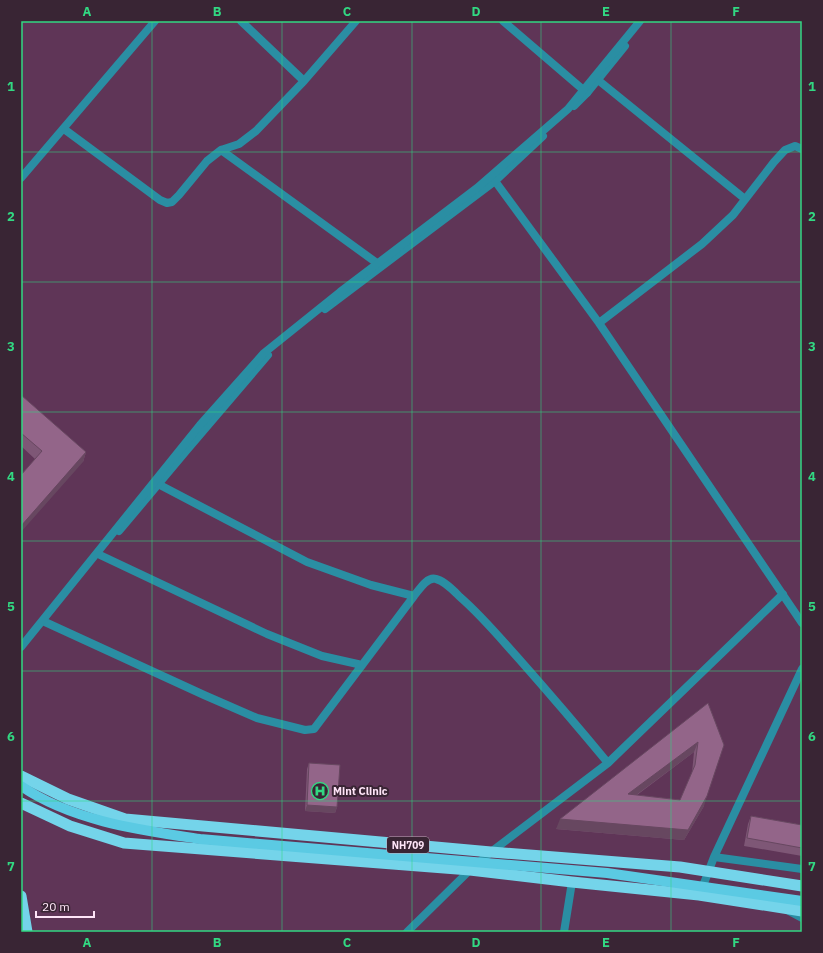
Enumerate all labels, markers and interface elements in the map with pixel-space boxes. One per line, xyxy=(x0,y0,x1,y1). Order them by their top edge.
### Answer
text: A xyxy=(83,3,92,20)
text: B xyxy=(213,3,222,20)
text: C xyxy=(343,3,352,20)
text: D xyxy=(471,3,481,20)
text: E xyxy=(602,3,610,20)
text: F xyxy=(732,3,740,20)
text: 1 xyxy=(7,78,15,95)
text: 1 xyxy=(808,78,816,95)
text: 2 xyxy=(7,208,15,225)
text: 2 xyxy=(808,208,816,225)
text: 3 xyxy=(7,338,15,355)
text: 3 xyxy=(808,338,816,355)
text: 4 xyxy=(7,468,15,485)
text: 4 xyxy=(808,468,816,485)
text: 5 xyxy=(7,598,15,615)
text: 5 xyxy=(808,598,816,615)
text: 6 xyxy=(7,728,15,745)
text: 6 xyxy=(808,728,816,745)
hospital icon: Mint Clinic xyxy=(310,781,330,801)
place label: Mint Clinic xyxy=(333,784,388,798)
road number: NH709 xyxy=(387,837,429,853)
text: 7 xyxy=(7,858,15,875)
text: 7 xyxy=(808,858,816,875)
scale bar xyxy=(36,893,94,919)
text: 20 m xyxy=(42,899,70,914)
text: A xyxy=(83,934,92,951)
text: B xyxy=(213,934,222,951)
text: C xyxy=(343,934,352,951)
text: D xyxy=(471,934,481,951)
text: E xyxy=(602,934,610,951)
text: F xyxy=(732,934,740,951)

